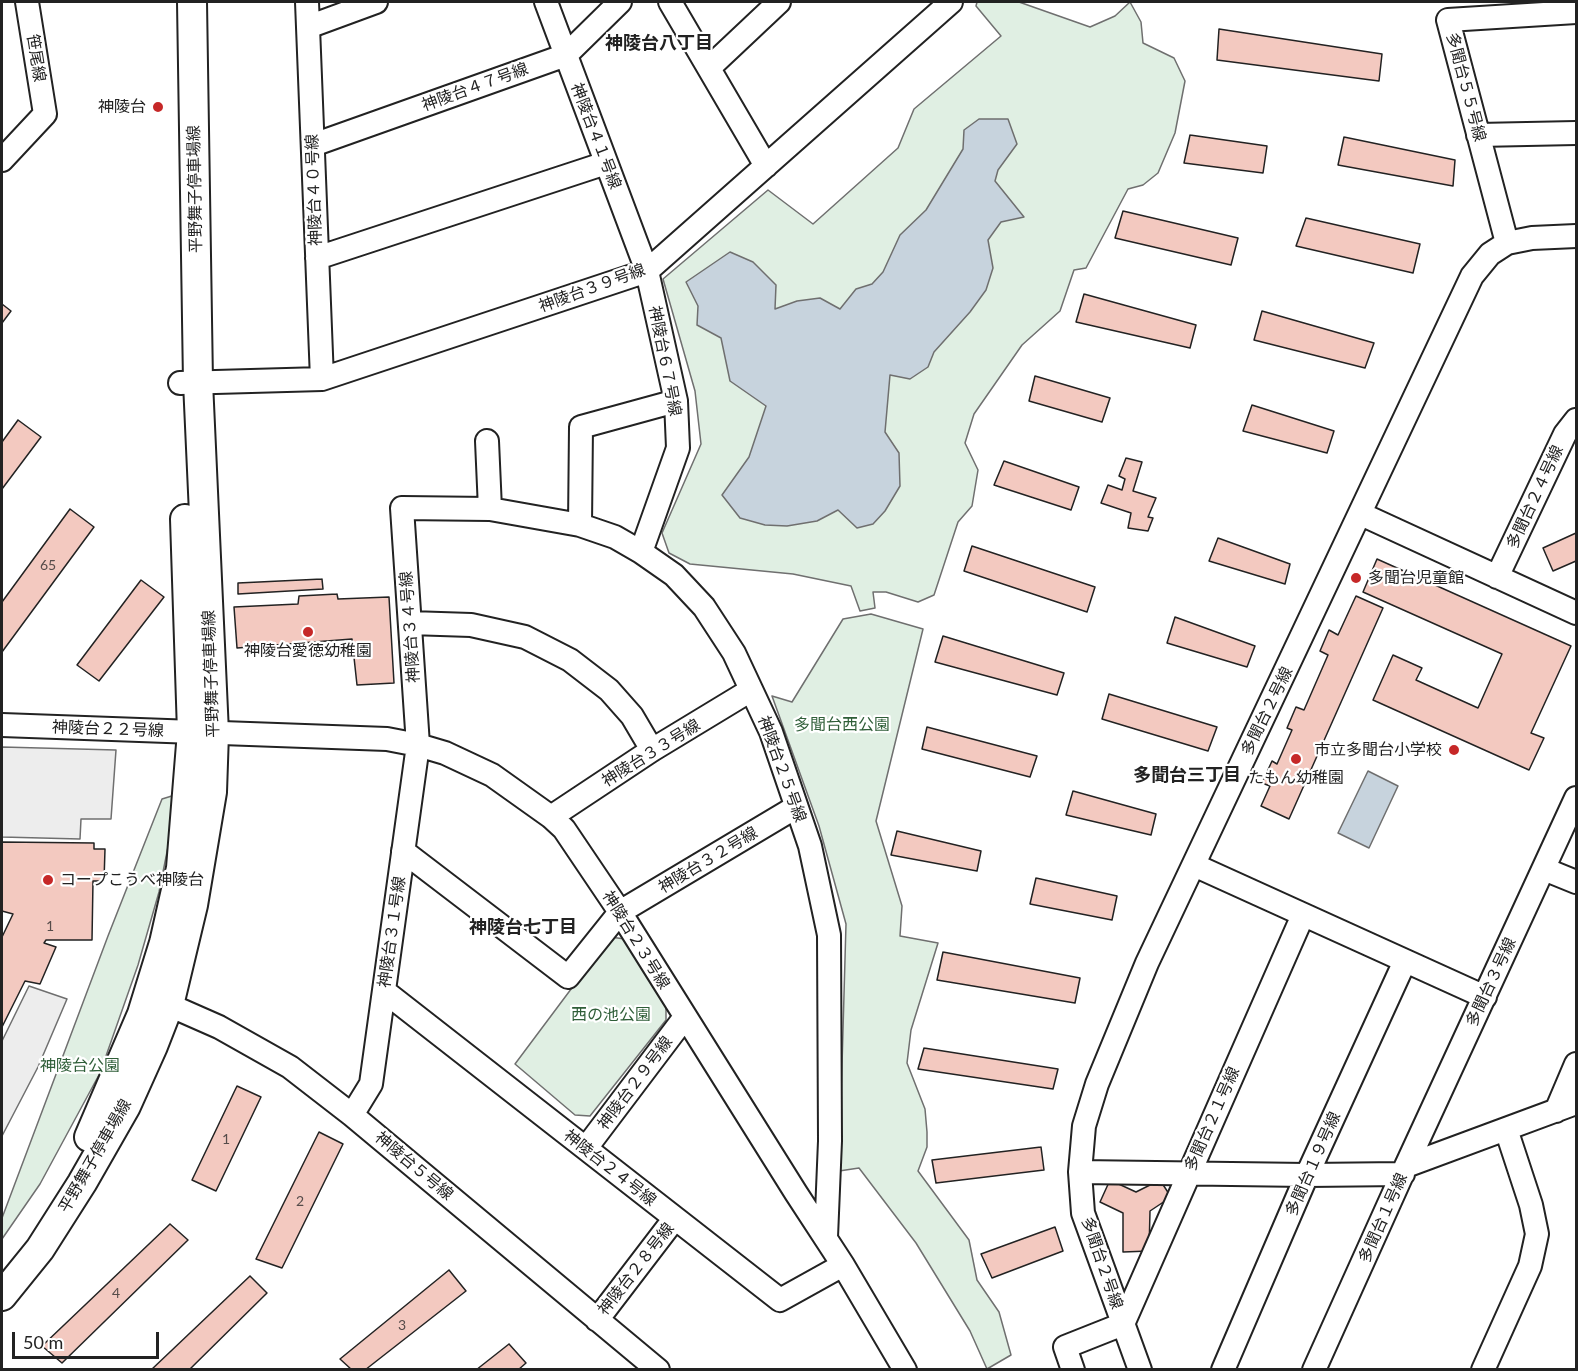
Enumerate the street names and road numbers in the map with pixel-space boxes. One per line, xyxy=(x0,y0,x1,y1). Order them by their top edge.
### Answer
street label: 多聞台５５号線 xyxy=(1442,30,1490,144)
street label: 笹尾線 xyxy=(23,33,49,83)
street label: 神陵台４７号線 xyxy=(419,59,531,115)
street label: 神陵台４１号線 xyxy=(567,80,625,192)
street label: 平野舞子停車場線 xyxy=(184,125,206,253)
street label: 神陵台４０号線 xyxy=(302,134,326,246)
street label: 神陵台３９号線 xyxy=(536,260,648,316)
street label: 神陵台６７号線 xyxy=(645,304,685,418)
street label: 多聞台２４号線 xyxy=(1503,442,1567,552)
street label: 神陵台３４号線 xyxy=(397,570,423,684)
street label: 平野舞子停車場線 xyxy=(199,610,223,738)
street label: 多聞台２号線 xyxy=(1237,664,1297,758)
street label: 神陵台２５号線 xyxy=(754,713,810,825)
street label: 神陵台３３号線 xyxy=(598,715,704,791)
street label: 神陵台２２号線 xyxy=(52,717,164,741)
street label: 神陵台３２号線 xyxy=(655,823,761,897)
street label: 神陵台３１号線 xyxy=(375,875,409,989)
street label: 神陵台２３号線 xyxy=(598,887,674,993)
street label: 多聞台３号線 xyxy=(1462,934,1520,1030)
street label: 神陵台２９号線 xyxy=(594,1032,676,1134)
street label: 多聞台２１号線 xyxy=(1180,1064,1244,1174)
street label: 平野舞子停車場線 xyxy=(55,1096,135,1216)
street label: 多聞台１９号線 xyxy=(1281,1109,1345,1219)
street label: 神陵台２４号線 xyxy=(560,1126,660,1210)
street label: 神陵台５号線 xyxy=(371,1128,457,1204)
street label: 多聞台１号線 xyxy=(1355,1170,1411,1266)
street label: 多聞台２号線 xyxy=(1077,1214,1127,1312)
street label: 神陵台２８号線 xyxy=(594,1219,678,1319)

